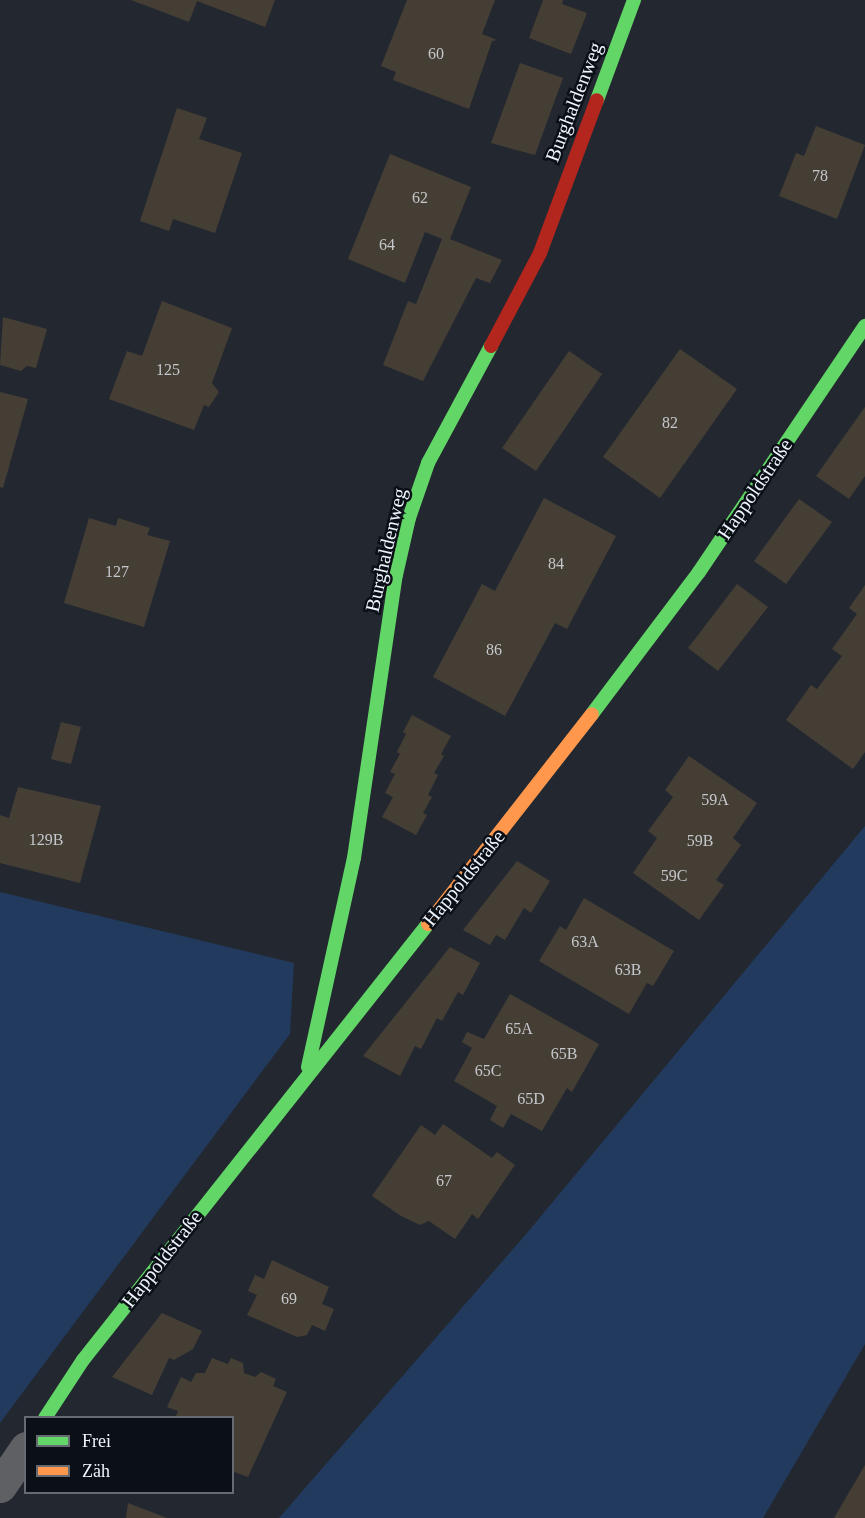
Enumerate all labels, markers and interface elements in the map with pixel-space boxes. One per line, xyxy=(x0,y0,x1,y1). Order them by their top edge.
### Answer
street label: Burghaldenweg xyxy=(540,39,608,165)
house number: 60 xyxy=(428,44,444,64)
house number: 78 xyxy=(812,166,828,186)
house number: 62 xyxy=(412,188,428,208)
house number: 64 xyxy=(379,235,395,255)
house number: 125 xyxy=(156,360,180,380)
house number: 82 xyxy=(662,413,678,433)
street label: Happoldstraße xyxy=(712,434,798,544)
street label: Burghaldenweg xyxy=(360,486,412,614)
house number: 84 xyxy=(548,554,564,574)
house number: 127 xyxy=(105,562,129,582)
house number: 86 xyxy=(486,640,502,660)
house number: 59A xyxy=(701,790,729,810)
street label: Happoldstraße xyxy=(418,825,510,931)
house number: 129B xyxy=(29,830,63,850)
house number: 59B xyxy=(687,831,713,851)
house number: 59C xyxy=(661,866,687,886)
house number: 63A xyxy=(571,932,599,952)
house number: 63B xyxy=(615,960,641,980)
house number: 65A xyxy=(505,1019,533,1039)
house number: 65B xyxy=(551,1044,577,1064)
house number: 65C xyxy=(475,1061,501,1081)
house number: 65D xyxy=(517,1089,545,1109)
house number: 67 xyxy=(436,1171,452,1191)
street label: Happoldstraße xyxy=(117,1206,207,1312)
house number: 69 xyxy=(281,1289,297,1309)
legend xyxy=(24,1416,234,1494)
text: Frei xyxy=(82,1431,111,1451)
text: Zäh xyxy=(82,1461,110,1481)

